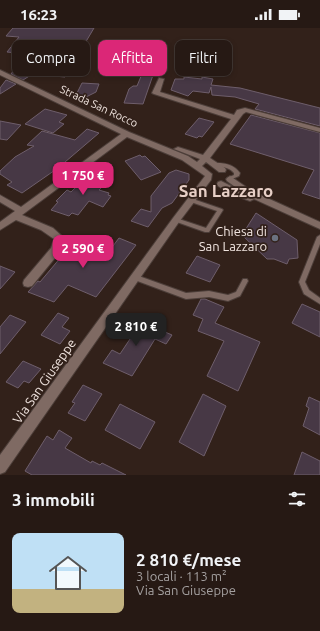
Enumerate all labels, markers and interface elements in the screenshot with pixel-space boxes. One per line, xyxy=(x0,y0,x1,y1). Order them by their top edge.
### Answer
text: 16:23 xyxy=(20,6,58,23)
chip: Compra xyxy=(12,40,90,76)
chip: Affitta xyxy=(98,40,167,76)
chip: Filtri xyxy=(175,40,232,76)
street label: Strada San Rocco xyxy=(58,83,140,129)
pin: 1 750 € xyxy=(46,162,120,196)
text: 1 750 € xyxy=(62,168,104,182)
district label: San Lazzaro xyxy=(179,181,273,200)
place label: Chiesa di San Lazzaro xyxy=(199,224,267,253)
marker: Chiesa di San Lazzaro xyxy=(270,233,280,243)
pin: 2 590 € xyxy=(46,235,120,269)
text: 2 590 € xyxy=(62,241,104,255)
pin: 2 810 € xyxy=(99,313,173,347)
text: 2 810 € xyxy=(115,319,157,333)
street label: Via San Giuseppe xyxy=(10,336,78,426)
icon: filters xyxy=(286,488,308,510)
text: 3 immobili xyxy=(12,490,95,509)
icon: home xyxy=(44,549,92,597)
text: 2 810 €/mese xyxy=(136,550,241,569)
text: 3 locali · 113 m² xyxy=(136,569,227,583)
text: Via San Giuseppe xyxy=(136,583,236,597)

